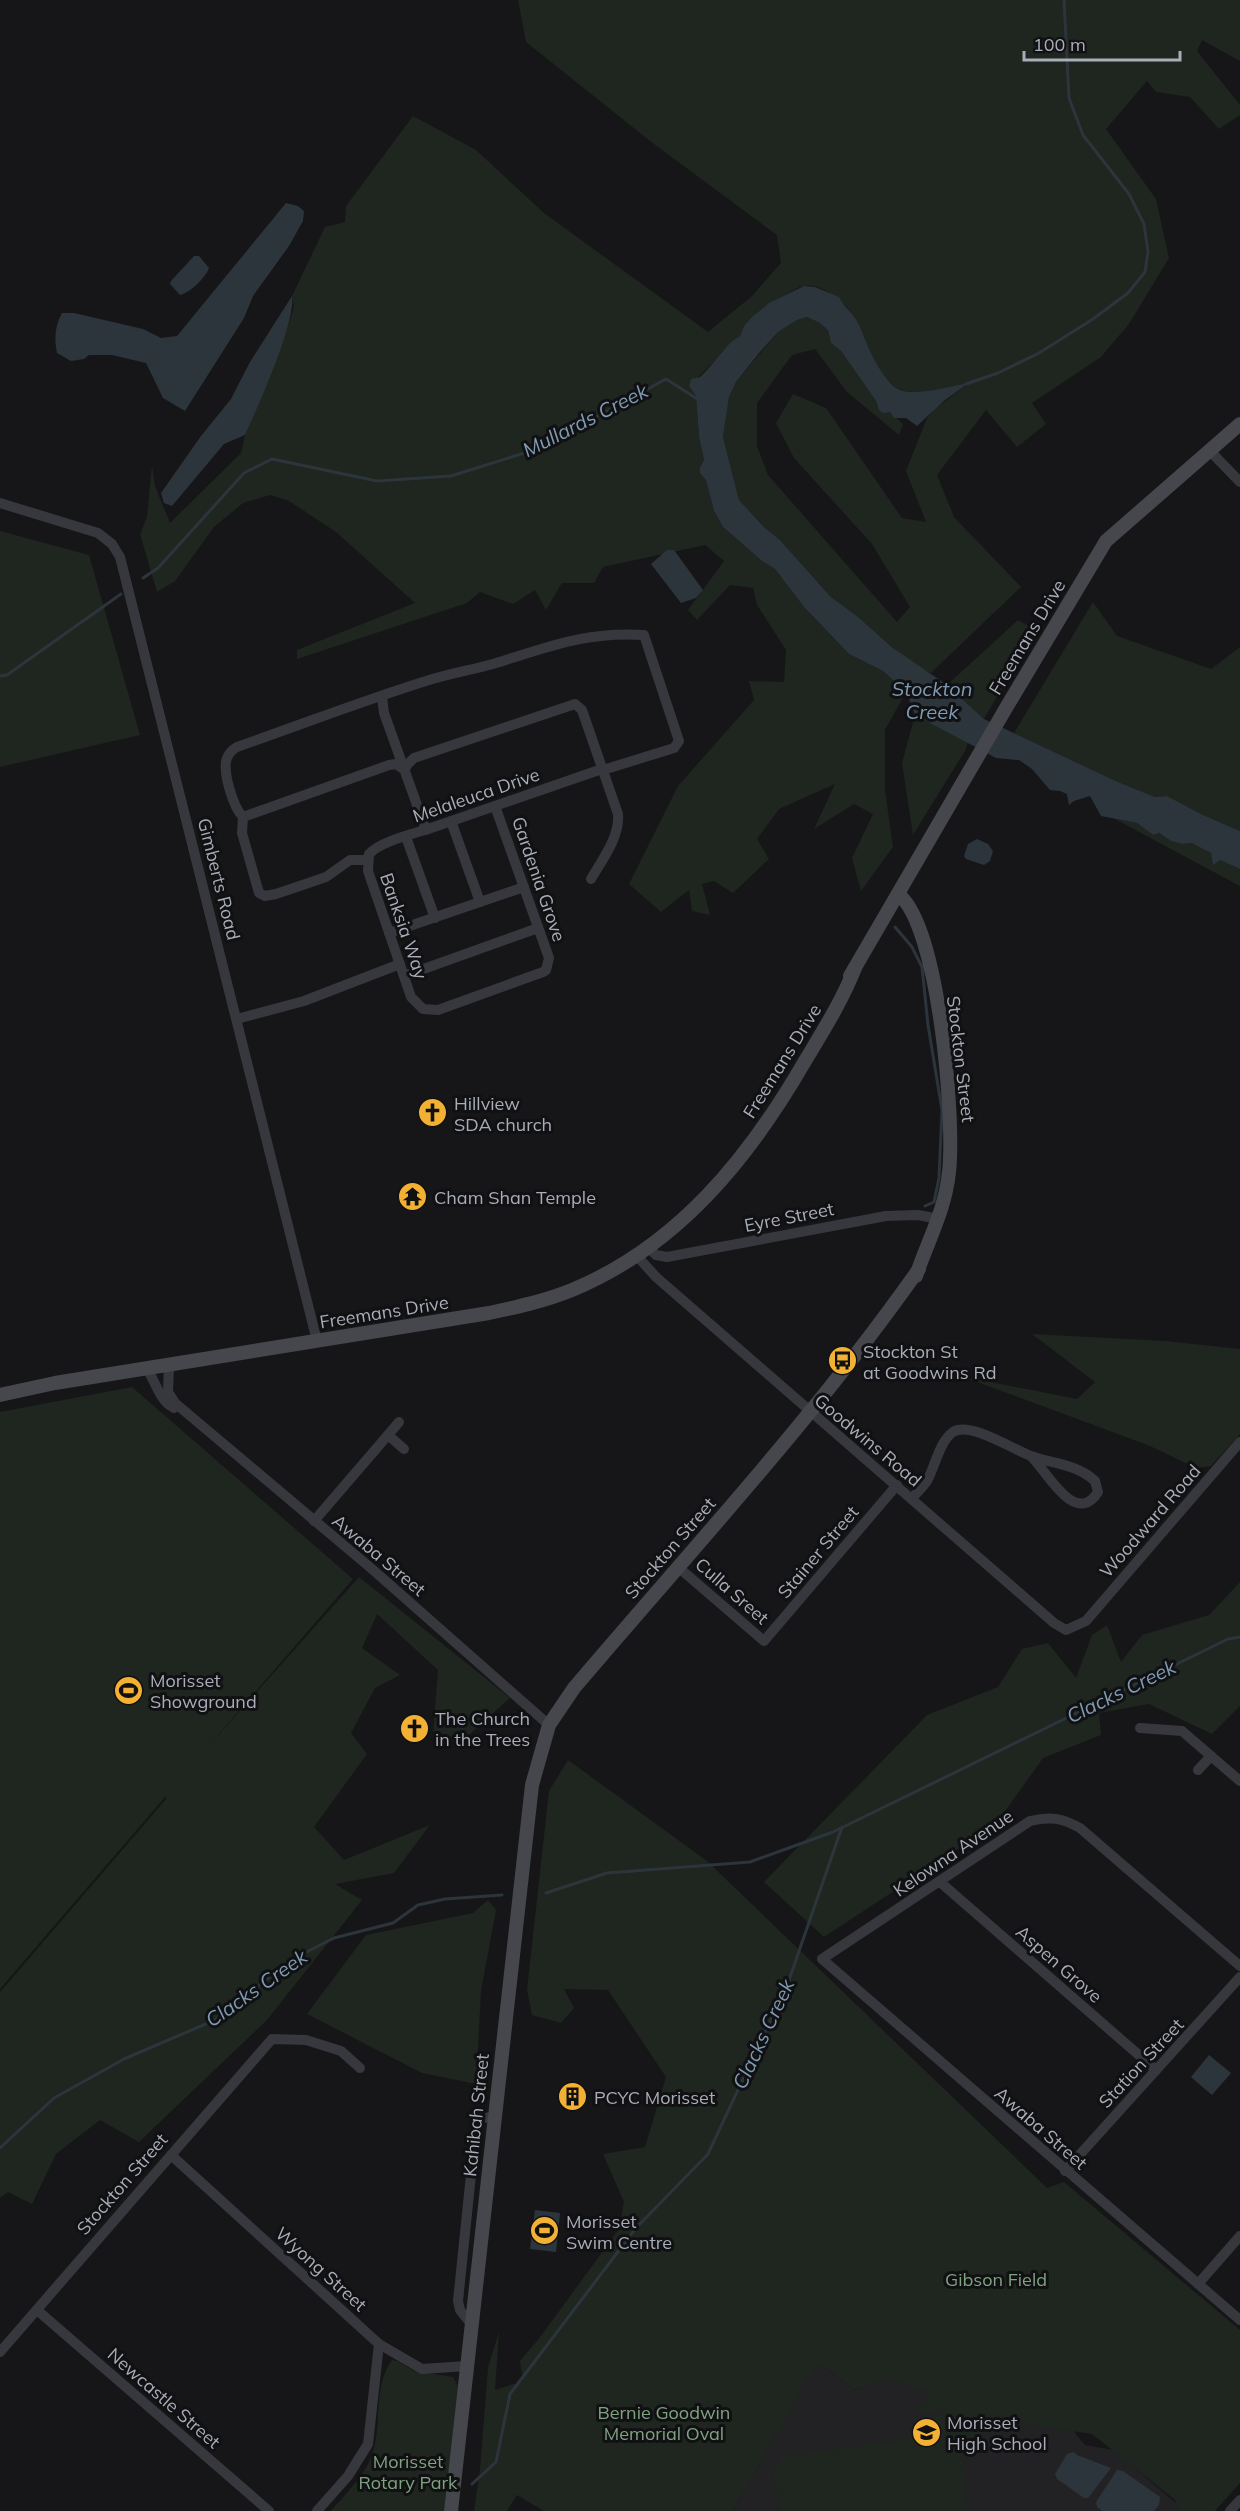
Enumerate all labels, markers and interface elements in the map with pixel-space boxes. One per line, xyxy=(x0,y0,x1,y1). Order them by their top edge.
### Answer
scale bar xyxy=(1024,24,1180,62)
text: 100 m xyxy=(1033,33,1086,56)
water label: Mullards Creek xyxy=(518,377,652,462)
street label: Freemans Drive xyxy=(984,575,1070,699)
water label: Stockton Creek xyxy=(892,676,972,724)
street label: Melaleuca Drive xyxy=(410,763,542,827)
street label: Gardenia Grove xyxy=(507,814,571,944)
street label: Gimberts Road xyxy=(193,816,245,942)
street label: Banksia Way xyxy=(375,870,433,982)
street label: Stockton Street xyxy=(942,995,980,1123)
street label: Freemans Drive xyxy=(738,1000,826,1122)
place label: Hillview SDA church xyxy=(454,1092,552,1136)
church icon: Hillview SDA church xyxy=(417,1097,449,1129)
temple icon: Cham Shan Temple xyxy=(397,1181,429,1213)
place label: Cham Shan Temple xyxy=(434,1186,596,1209)
street label: Eyre Street xyxy=(742,1197,836,1237)
street label: Freemans Drive xyxy=(318,1290,450,1334)
place label: Stockton St at Goodwins Rd xyxy=(863,1340,996,1384)
bus stop icon: Stockton St at Goodwins Rd xyxy=(826,1345,858,1377)
street label: Goodwins Road xyxy=(810,1389,926,1491)
street label: Woodward Road xyxy=(1095,1460,1205,1582)
street label: Stockton Street xyxy=(620,1492,720,1604)
street label: Stainer Street xyxy=(773,1501,863,1603)
street label: Awaba Street xyxy=(328,1509,430,1601)
street label: Culla Sreet xyxy=(690,1553,774,1629)
water label: Clacks Creek xyxy=(1062,1653,1180,1728)
place label: Morisset Showground xyxy=(150,1669,257,1713)
sports icon: Morisset Showground xyxy=(113,1674,145,1706)
place label: The Church in the Trees xyxy=(435,1707,530,1751)
church icon: The Church in the Trees xyxy=(398,1712,430,1744)
street label: Kelowna Avenue xyxy=(889,1804,1017,1902)
street label: Aspen Grove xyxy=(1011,1920,1107,2008)
water label: Clacks Creek xyxy=(200,1943,312,2032)
water label: Clacks Creek xyxy=(727,1974,800,2093)
street label: Station Street xyxy=(1094,2013,1188,2113)
street label: Kahibah Street xyxy=(458,2052,494,2178)
building icon: PCYC Morisset xyxy=(557,2081,589,2113)
street label: Awaba Street xyxy=(990,2082,1092,2174)
place label: PCYC Morisset xyxy=(594,2086,715,2109)
street label: Stockton Street xyxy=(72,2128,172,2240)
place label: Morisset Swim Centre xyxy=(566,2210,672,2254)
sports icon: Morisset Swim Centre xyxy=(529,2215,561,2247)
street label: Wyong Street xyxy=(271,2222,371,2316)
park label: Gibson Field xyxy=(945,2268,1047,2291)
street label: Newcastle Street xyxy=(103,2343,225,2453)
park label: Bernie Goodwin Memorial Oval xyxy=(598,2401,730,2445)
place label: Morisset High School xyxy=(947,2411,1047,2455)
school or university icon: Morisset High School xyxy=(910,2416,942,2448)
park label: Morisset Rotary Park xyxy=(359,2450,458,2494)

